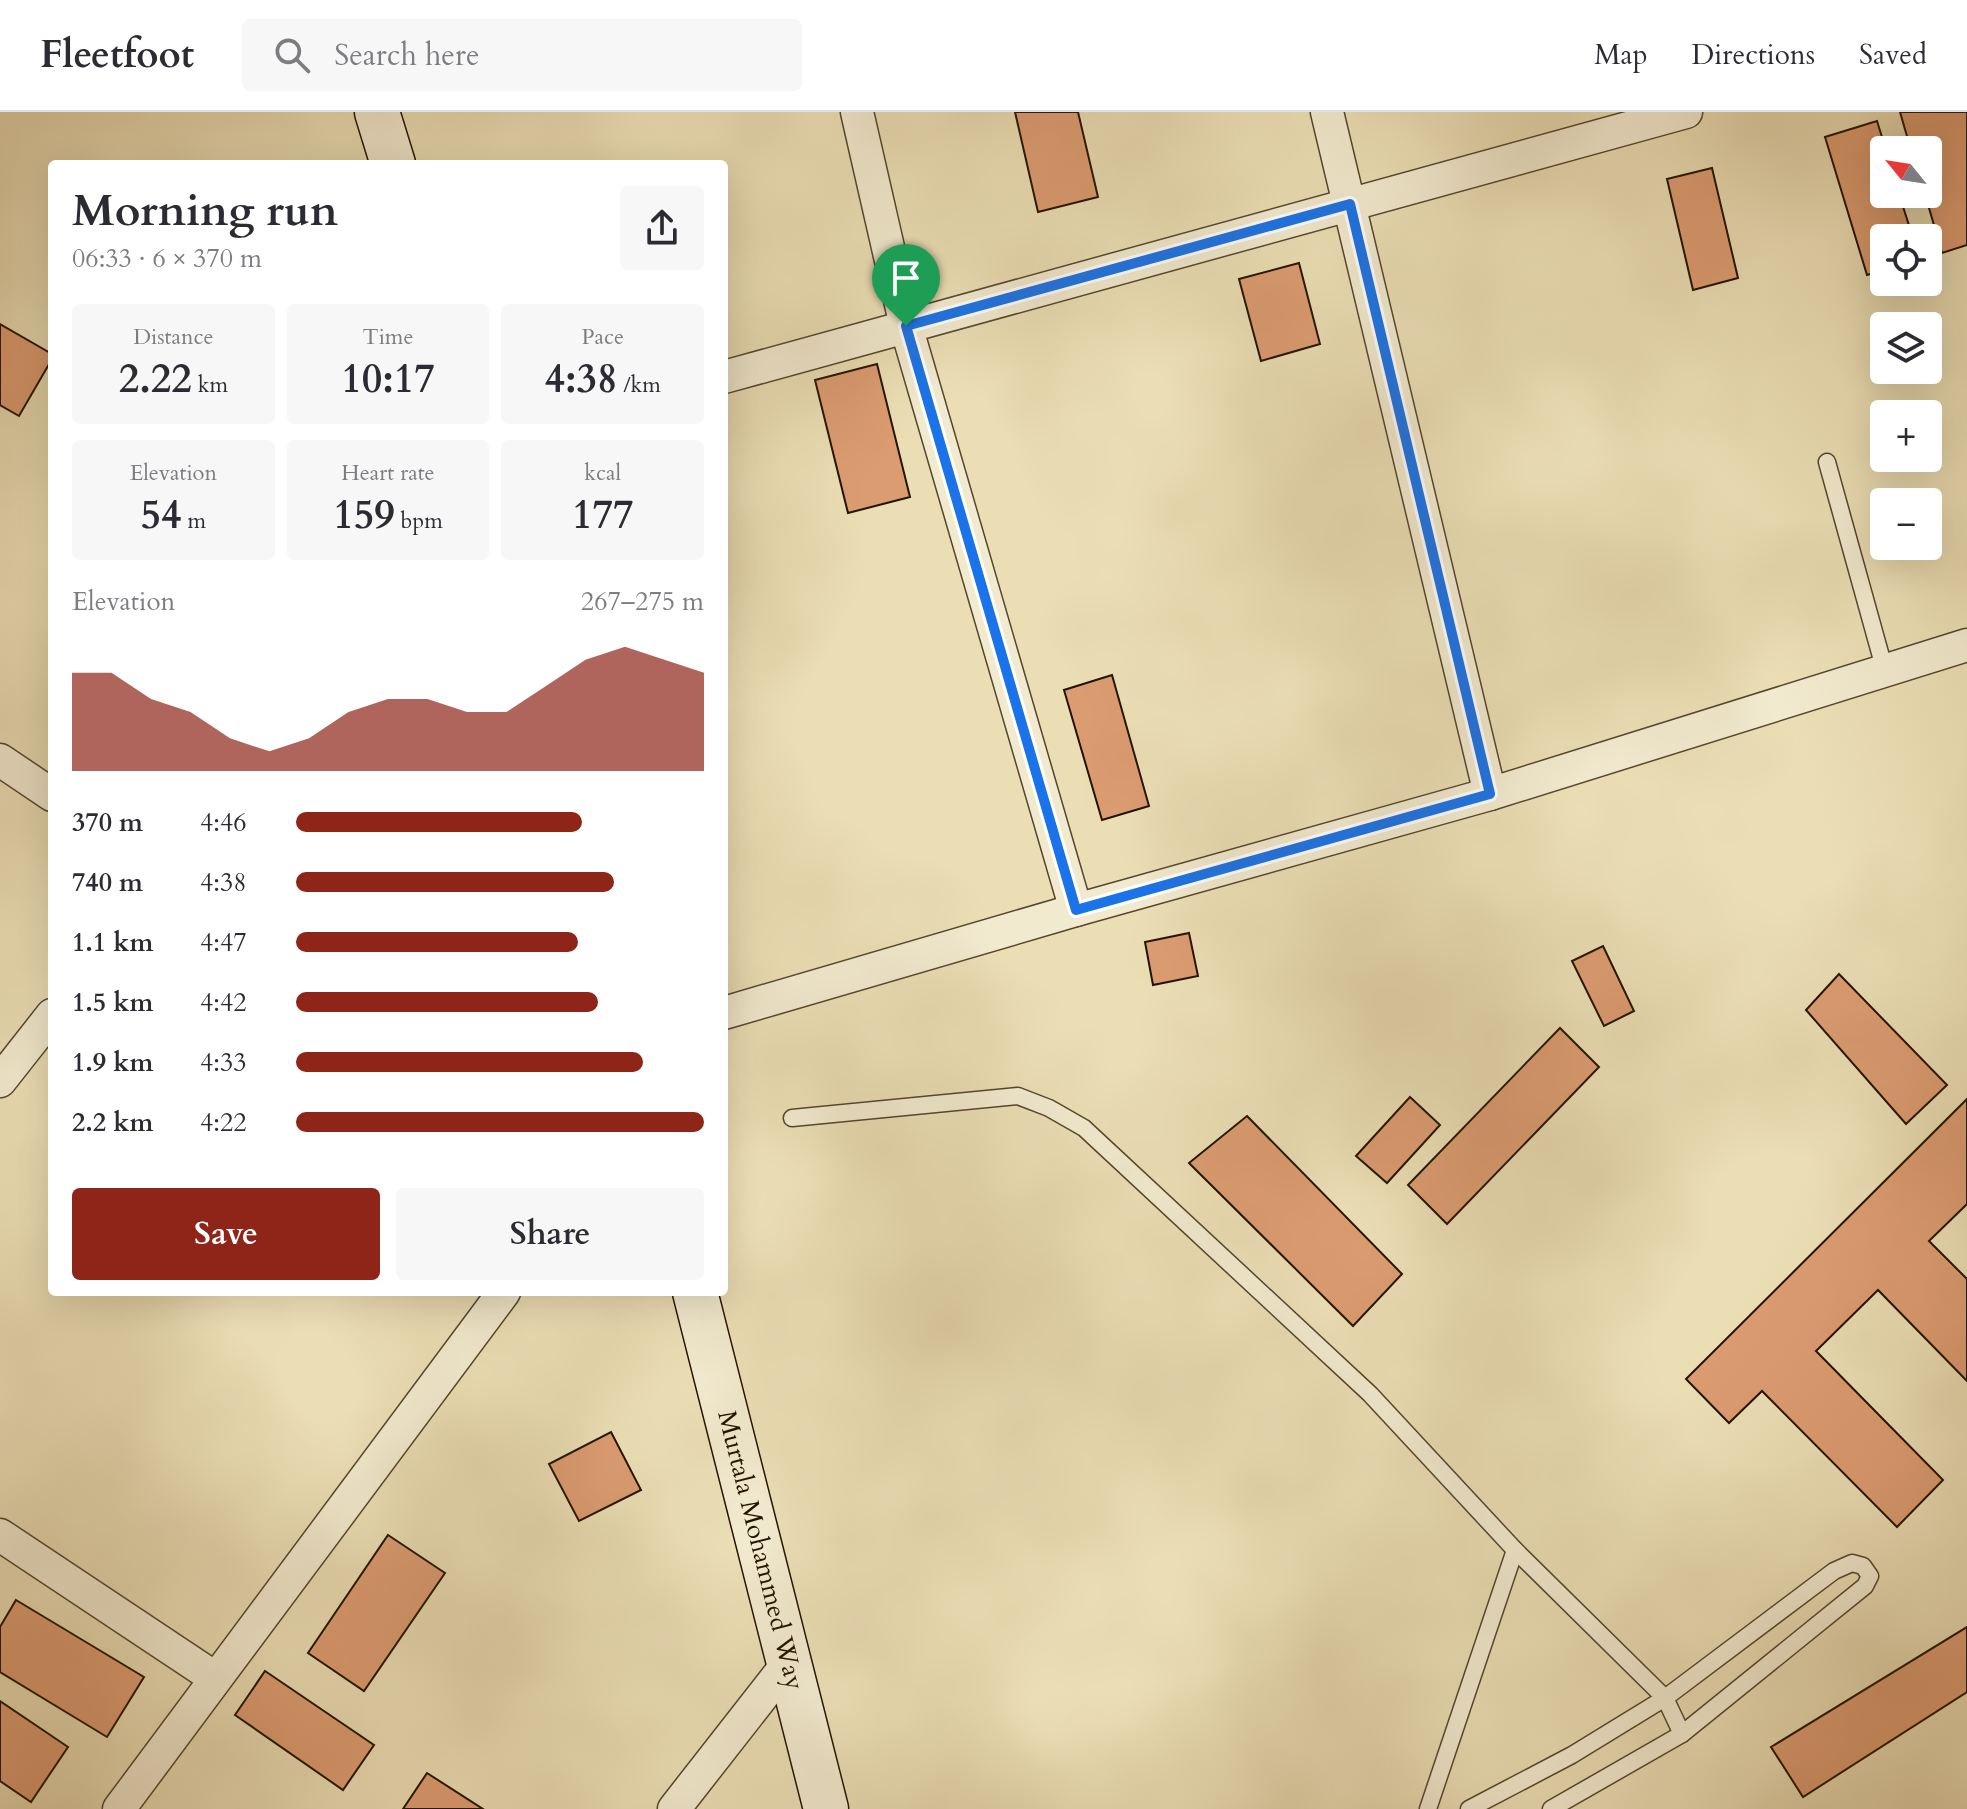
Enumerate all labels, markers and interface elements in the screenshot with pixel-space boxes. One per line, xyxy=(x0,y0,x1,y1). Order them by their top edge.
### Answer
search box xyxy=(242,19,802,91)
text: Fleetfoot xyxy=(40,29,194,81)
icon: search xyxy=(270,33,314,77)
text: Search here xyxy=(334,35,480,76)
text: Map xyxy=(1594,36,1648,74)
text: Directions xyxy=(1692,36,1815,74)
text: Saved xyxy=(1859,36,1927,74)
north arrow xyxy=(1870,136,1942,208)
map controls xyxy=(1870,136,1942,560)
text: Morning run xyxy=(72,181,338,241)
button: share xyxy=(620,186,704,270)
button: locate xyxy=(1870,224,1942,296)
text: 06:33 · 6 × 370 m xyxy=(72,241,262,276)
pin xyxy=(872,244,940,326)
icon: arrive xyxy=(884,256,928,300)
button: layers xyxy=(1870,312,1942,384)
text: Distance xyxy=(133,322,214,352)
text: Time xyxy=(363,322,413,352)
text: Pace xyxy=(581,322,624,352)
text: 2.22 xyxy=(119,352,192,407)
text: 10:17 xyxy=(341,352,435,407)
text: 4:38 xyxy=(544,352,617,407)
text: km xyxy=(192,370,228,400)
text: /km xyxy=(617,370,661,400)
button: + xyxy=(1870,400,1942,472)
text: Elevation xyxy=(130,458,217,488)
text: Heart rate xyxy=(341,458,435,488)
text: kcal xyxy=(584,458,621,488)
text: 54 xyxy=(141,488,182,543)
text: 159 xyxy=(333,488,395,543)
text: 177 xyxy=(572,488,633,543)
button: − xyxy=(1870,488,1942,560)
text: m xyxy=(182,506,206,536)
text: bpm xyxy=(395,506,443,536)
text: Elevation xyxy=(72,584,175,619)
text: 267–275 m xyxy=(581,584,704,619)
text: 370 m xyxy=(72,805,143,840)
text: 4:46 xyxy=(200,805,247,840)
text: 740 m xyxy=(72,865,143,900)
text: 4:38 xyxy=(200,865,247,900)
text: 1.1 km xyxy=(72,925,153,960)
text: 4:47 xyxy=(200,925,247,960)
text: 1.5 km xyxy=(72,985,153,1020)
text: 4:42 xyxy=(200,985,247,1020)
text: 1.9 km xyxy=(72,1045,153,1080)
text: 4:33 xyxy=(200,1045,247,1080)
text: 2.2 km xyxy=(72,1105,153,1140)
text: 4:22 xyxy=(200,1105,247,1140)
button: Save xyxy=(72,1188,380,1280)
button: Share xyxy=(396,1188,704,1280)
street label: Murtala Mohammed Way xyxy=(709,1407,813,1694)

